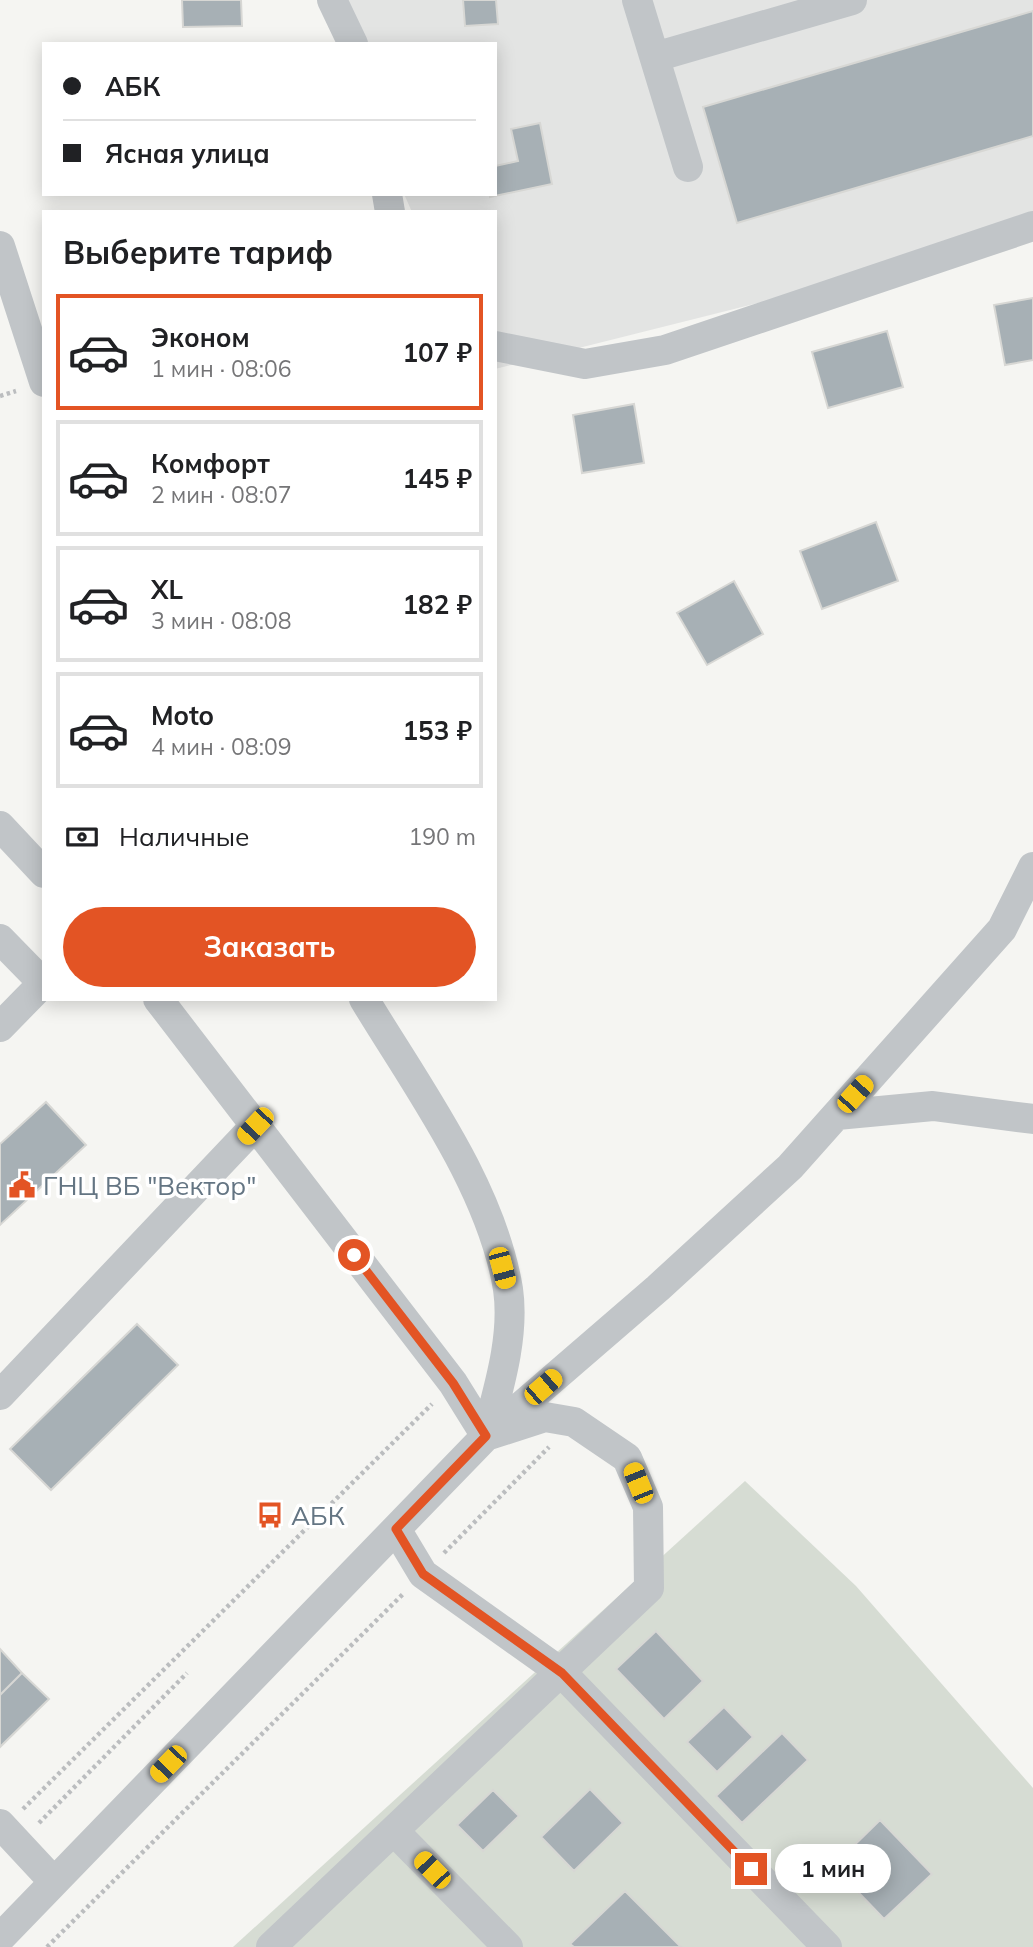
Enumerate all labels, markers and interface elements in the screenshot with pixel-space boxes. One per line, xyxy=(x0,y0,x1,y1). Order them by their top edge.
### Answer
text: АБК xyxy=(105,70,160,103)
text: Ясная улица xyxy=(105,137,270,170)
text: Выберите тариф xyxy=(63,232,333,272)
icon: car xyxy=(67,321,130,384)
text: Эконом xyxy=(151,321,250,354)
text: 107 ₽ xyxy=(402,336,472,369)
text: 1 мин · 08:06 xyxy=(151,354,291,383)
icon: car xyxy=(67,447,130,510)
text: Комфорт xyxy=(151,447,270,480)
text: 145 ₽ xyxy=(402,462,472,495)
text: 2 мин · 08:07 xyxy=(151,480,291,509)
icon: car xyxy=(67,573,130,636)
text: XL xyxy=(151,573,183,606)
text: 182 ₽ xyxy=(402,588,472,621)
text: 3 мин · 08:08 xyxy=(151,606,291,635)
icon: car xyxy=(67,699,130,762)
text: Moto xyxy=(151,699,214,732)
text: 153 ₽ xyxy=(402,714,472,747)
text: 4 мин · 08:09 xyxy=(151,732,291,761)
icon: cash xyxy=(63,818,101,856)
text: Наличные xyxy=(119,820,249,853)
text: 190 m xyxy=(408,822,476,851)
button: Заказать xyxy=(63,907,476,987)
car xyxy=(834,1071,877,1117)
car xyxy=(233,1103,278,1149)
place label: ГНЦ ВБ "Вектор" xyxy=(43,1169,256,1202)
public building icon: ГНЦ ВБ "Вектор" xyxy=(7,1170,37,1200)
route start xyxy=(338,1239,370,1271)
car xyxy=(487,1245,518,1291)
car xyxy=(521,1365,566,1409)
car xyxy=(621,1460,656,1506)
place label: АБК xyxy=(291,1499,345,1532)
bus stop icon: АБК xyxy=(255,1500,285,1530)
car xyxy=(146,1742,191,1786)
callout: 1 мин xyxy=(776,1844,891,1894)
car xyxy=(410,1848,455,1892)
route end xyxy=(735,1853,767,1885)
text: 1 мин xyxy=(801,1854,865,1883)

